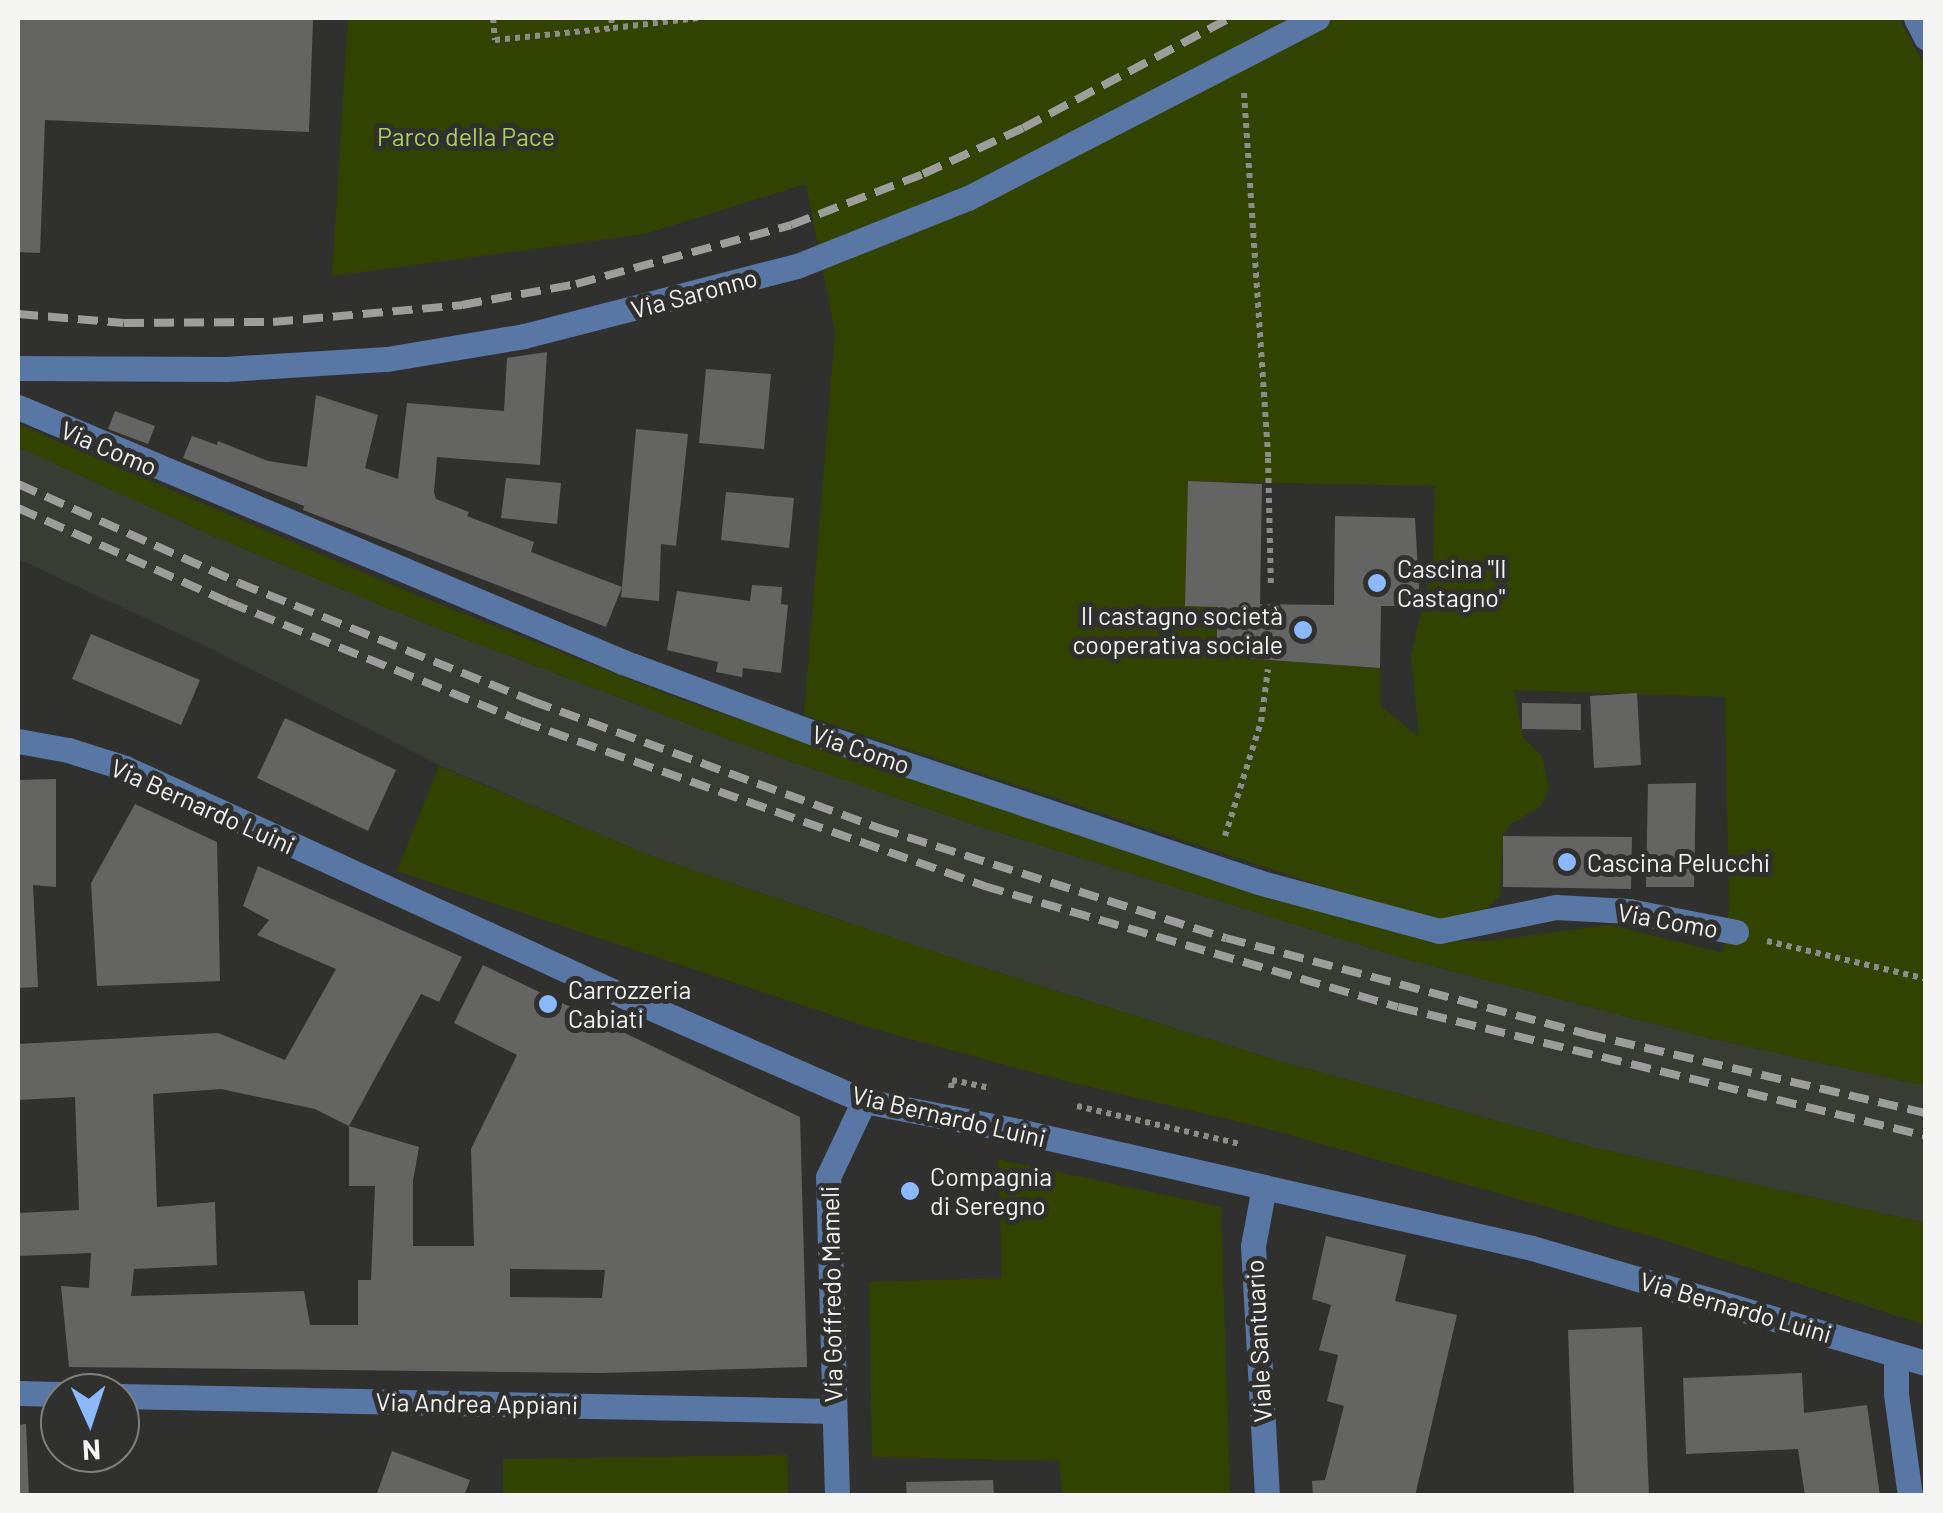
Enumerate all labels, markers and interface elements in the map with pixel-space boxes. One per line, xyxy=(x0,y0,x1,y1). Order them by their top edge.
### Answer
park label: Parco della Pace xyxy=(377,121,555,151)
street label: Via Saronno xyxy=(628,262,760,324)
street label: Via Como xyxy=(56,414,162,482)
place label: Cascina "Il Castagno" xyxy=(1397,554,1506,613)
marker: Cascina "Il Castagno" xyxy=(1366,572,1388,594)
place label: Il castagno società cooperativa sociale xyxy=(1072,601,1283,660)
marker: Il castagno società cooperativa sociale xyxy=(1292,619,1314,641)
street label: Via Como xyxy=(808,718,914,780)
street label: Via Bernardo Luini xyxy=(106,752,300,860)
place label: Cascina Pelucchi xyxy=(1587,847,1770,877)
marker: Cascina Pelucchi xyxy=(1556,851,1578,873)
street label: Via Como xyxy=(1615,896,1721,944)
place label: Carrozzeria Cabiati xyxy=(568,975,691,1034)
marker: Carrozzeria Cabiati xyxy=(537,993,559,1015)
street label: Via Bernardo Luini xyxy=(849,1079,1049,1153)
place label: Compagnia di Seregno xyxy=(930,1162,1052,1221)
marker: Compagnia di Seregno xyxy=(899,1180,921,1202)
street label: Via Goffredo Mameli xyxy=(814,1185,848,1403)
street label: Viale Santuario xyxy=(1239,1259,1277,1423)
street label: Via Bernardo Luini xyxy=(1637,1265,1835,1349)
north arrow xyxy=(40,1373,140,1473)
street label: Via Andrea Appiani xyxy=(375,1386,579,1420)
text: N xyxy=(81,1433,102,1468)

